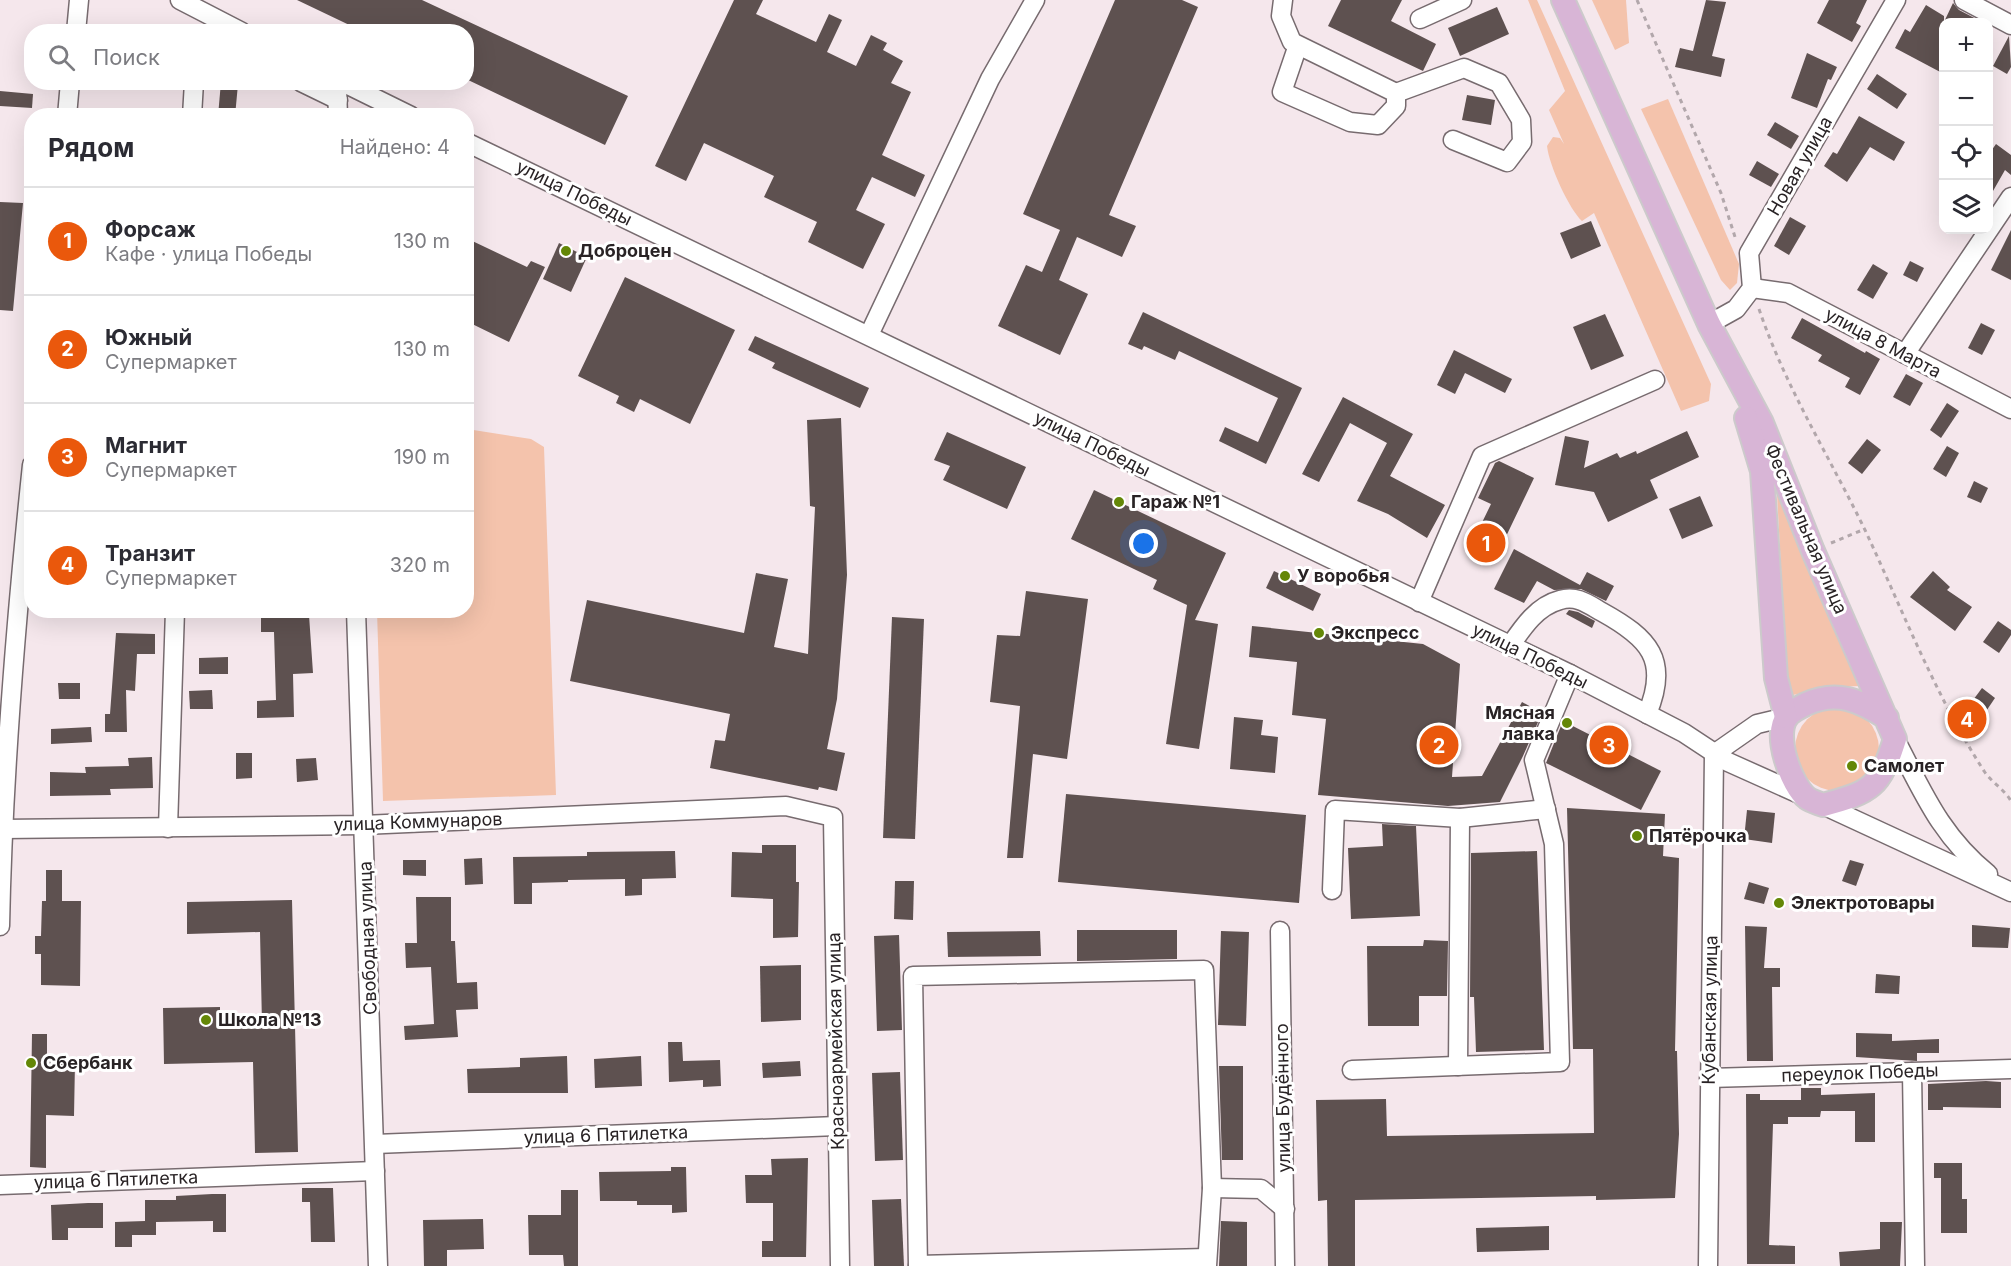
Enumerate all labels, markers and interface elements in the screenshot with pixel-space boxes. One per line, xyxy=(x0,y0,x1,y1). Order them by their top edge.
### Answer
map controls xyxy=(1939,18,1993,234)
button: + xyxy=(1939,18,1993,72)
search box xyxy=(24,24,474,90)
icon: search xyxy=(45,41,78,74)
text: Поиск xyxy=(93,44,160,70)
button: − xyxy=(1939,72,1993,126)
street label: Новая улица xyxy=(1763,113,1836,219)
button: locate xyxy=(1939,126,1993,180)
text: Рядом xyxy=(48,132,134,163)
text: Найдено: 4 xyxy=(340,135,450,159)
street label: улица Победы xyxy=(513,155,635,230)
button: layers xyxy=(1939,180,1993,234)
text: Форсаж xyxy=(105,216,196,242)
text: 1 xyxy=(63,229,72,253)
text: 130 m xyxy=(394,229,450,253)
place label: Доброцен xyxy=(578,240,672,261)
text: Кафе · улица Победы xyxy=(105,242,312,266)
marker: Доброцен xyxy=(559,244,573,258)
street label: улица 8 Марта xyxy=(1822,303,1945,382)
text: Южный xyxy=(105,324,192,350)
text: 2 xyxy=(61,337,74,361)
text: 130 m xyxy=(394,337,450,361)
text: Супермаркет xyxy=(105,350,237,374)
street label: улица Победы xyxy=(1031,406,1153,481)
text: Магнит xyxy=(105,432,187,458)
street label: Фестивальная улица xyxy=(1761,441,1852,617)
text: 3 xyxy=(61,445,74,469)
text: 190 m xyxy=(394,445,450,469)
text: Супермаркет xyxy=(105,458,237,482)
place label: Гараж №1 xyxy=(1131,491,1220,512)
marker: Гараж №1 xyxy=(1112,495,1126,509)
pin: 1 xyxy=(1466,520,1506,566)
your location xyxy=(1129,529,1158,558)
text: Транзит xyxy=(105,540,195,566)
text: 4 xyxy=(61,553,74,577)
text: 320 m xyxy=(390,553,450,577)
place label: У воробья xyxy=(1297,565,1390,586)
text: Супермаркет xyxy=(105,566,237,590)
marker: У воробья xyxy=(1278,569,1292,583)
street label: улица Победы xyxy=(1469,618,1591,693)
place label: Экспресс xyxy=(1331,622,1419,643)
marker: Экспресс xyxy=(1312,626,1326,640)
pin: 4 xyxy=(1948,696,1986,742)
place label: Мясная лавка xyxy=(1485,702,1555,744)
marker: Мясная лавка xyxy=(1560,716,1574,730)
pin: 2 xyxy=(1420,722,1458,768)
pin: 3 xyxy=(1590,722,1628,768)
place label: Самолет xyxy=(1864,755,1944,776)
marker: Самолет xyxy=(1845,759,1859,773)
street label: улица Коммунаров xyxy=(333,808,503,835)
place label: Пятёрочка xyxy=(1649,825,1747,846)
marker: Пятёрочка xyxy=(1630,829,1644,843)
street label: Свободная улица xyxy=(354,861,381,1015)
place label: Электротовары xyxy=(1791,892,1935,913)
marker: Электротовары xyxy=(1772,896,1786,910)
street label: Красноармейская улица xyxy=(823,932,848,1150)
street label: Кубанская улица xyxy=(1698,935,1721,1085)
place label: Школа №13 xyxy=(218,1009,322,1030)
marker: Школа №13 xyxy=(199,1013,213,1027)
street label: улица Будённого xyxy=(1271,1023,1294,1173)
place label: Сбербанк xyxy=(43,1052,133,1073)
marker: Сбербанк xyxy=(24,1056,38,1070)
street label: переулок Победы xyxy=(1781,1059,1939,1086)
street label: улица 6 Пятилетка xyxy=(523,1121,689,1148)
street label: улица 6 Пятилетка xyxy=(33,1166,199,1193)

